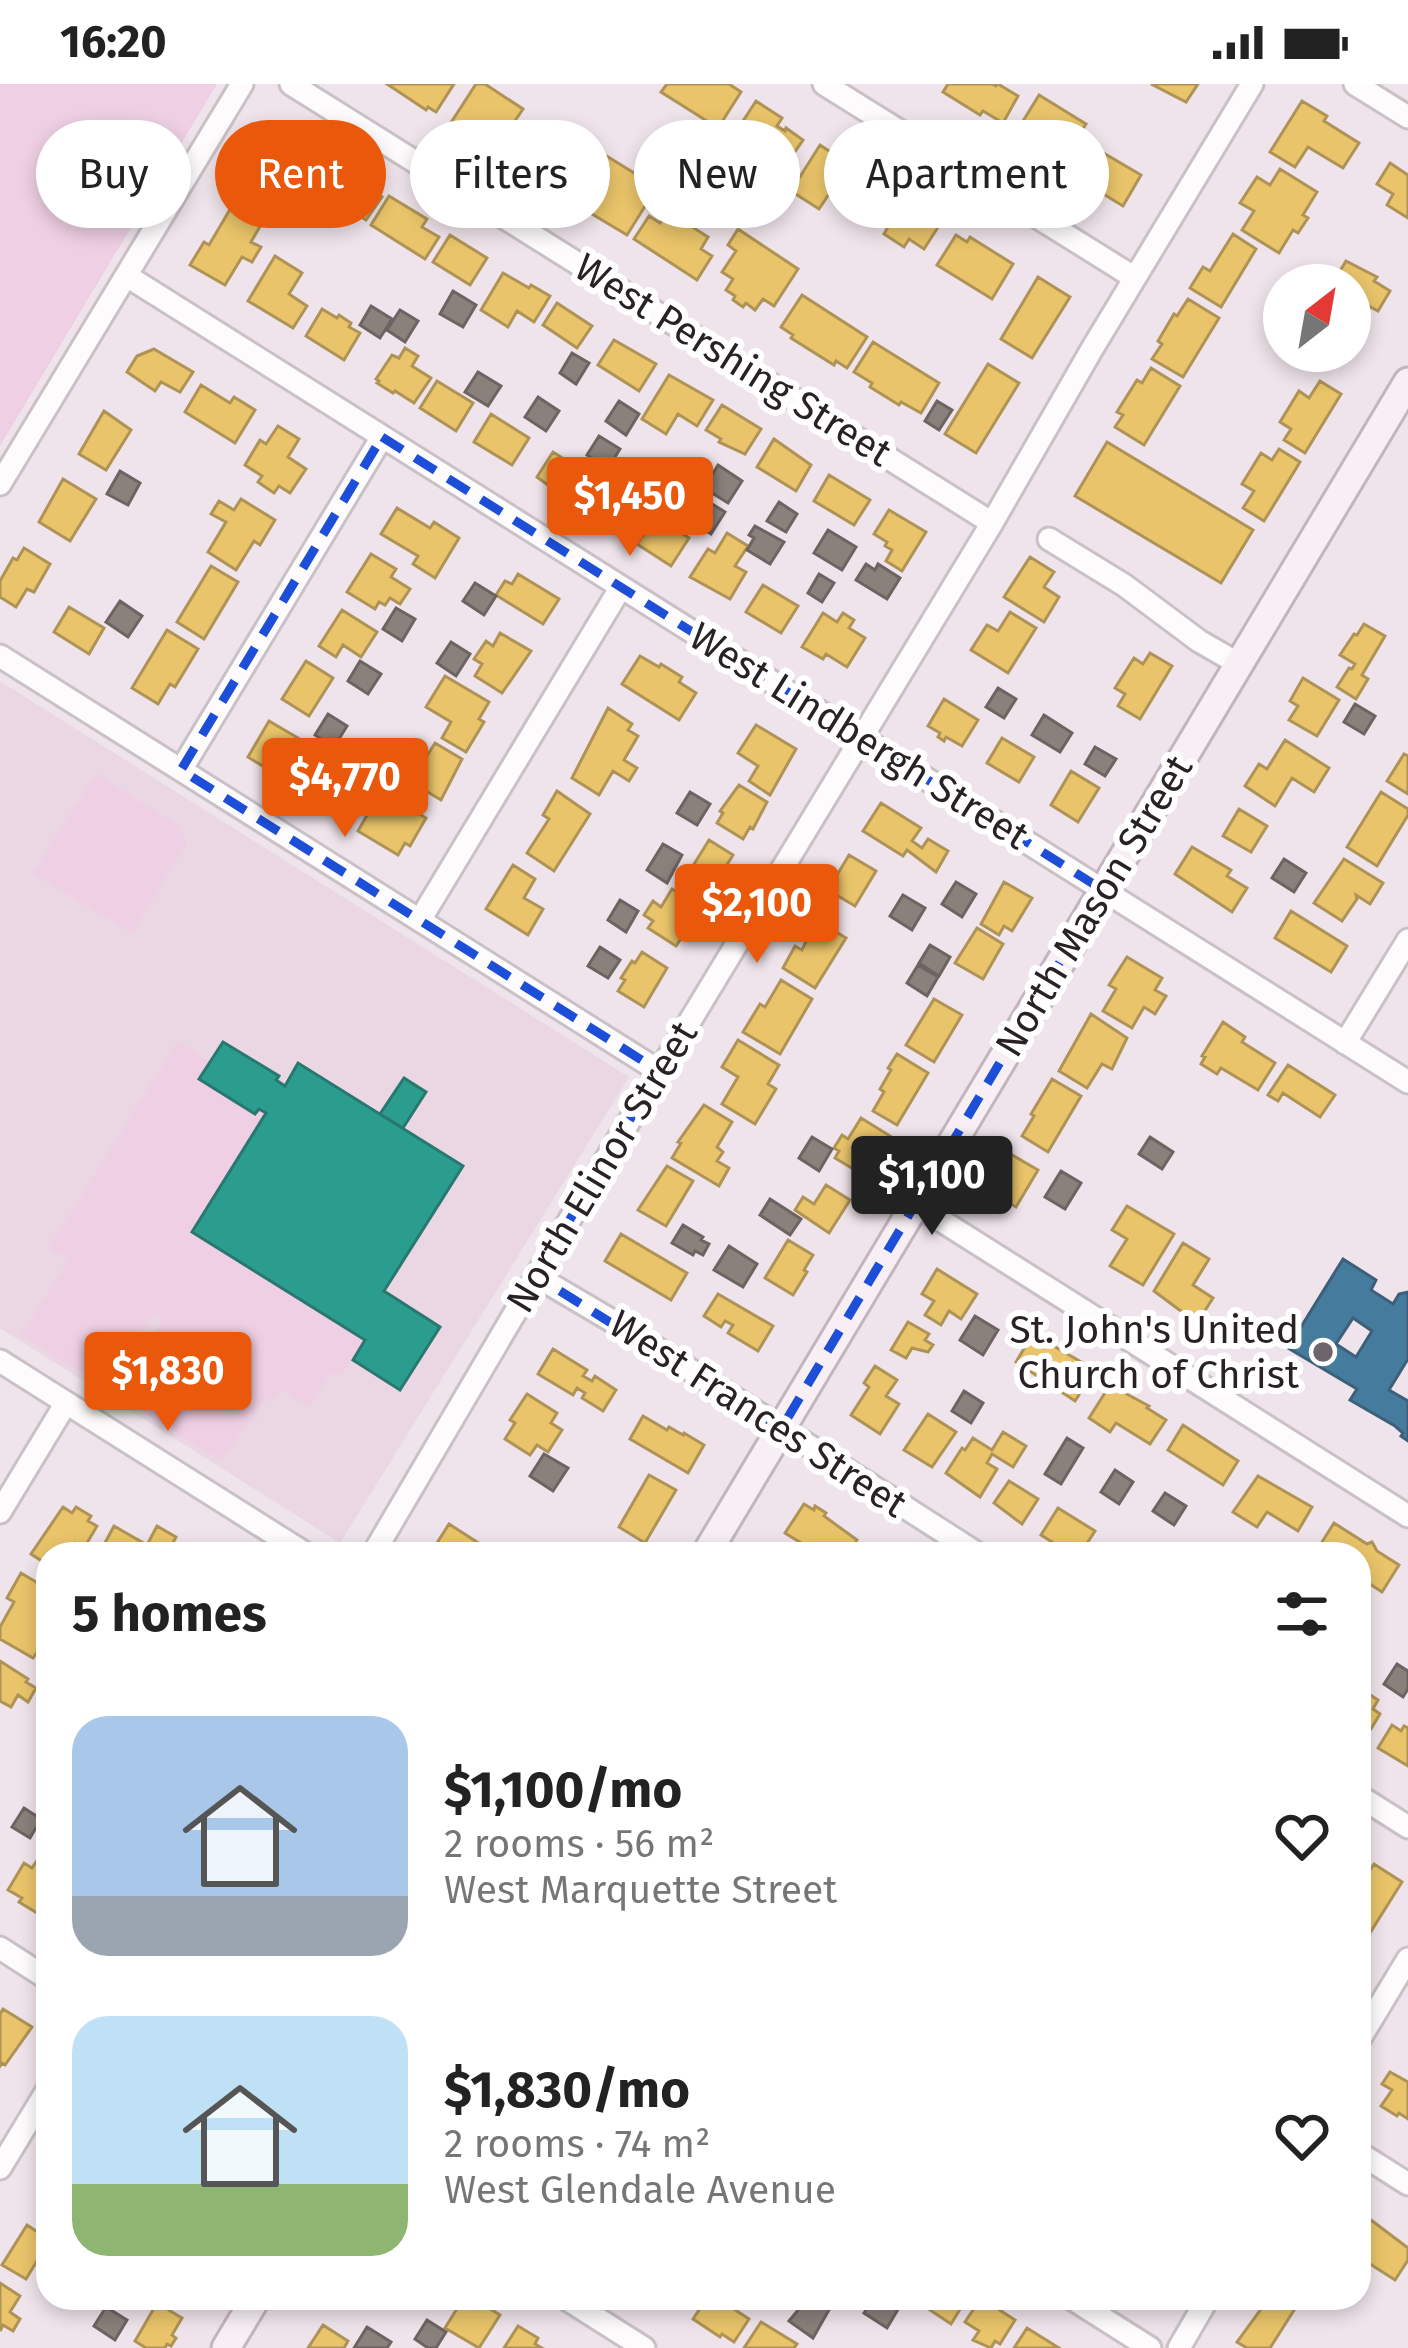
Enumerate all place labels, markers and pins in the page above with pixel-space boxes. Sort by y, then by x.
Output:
pin: $1,450 [532,457,728,559]
pin: $4,770 [247,738,443,840]
pin: $2,100 [659,864,855,966]
pin: $1,100 [834,1136,1030,1238]
place label: St. John's United Church of Christ [1009,1307,1300,1398]
pin: $1,830 [70,1332,266,1434]
marker: St. John's United Church of Christ [1310,1339,1336,1365]

